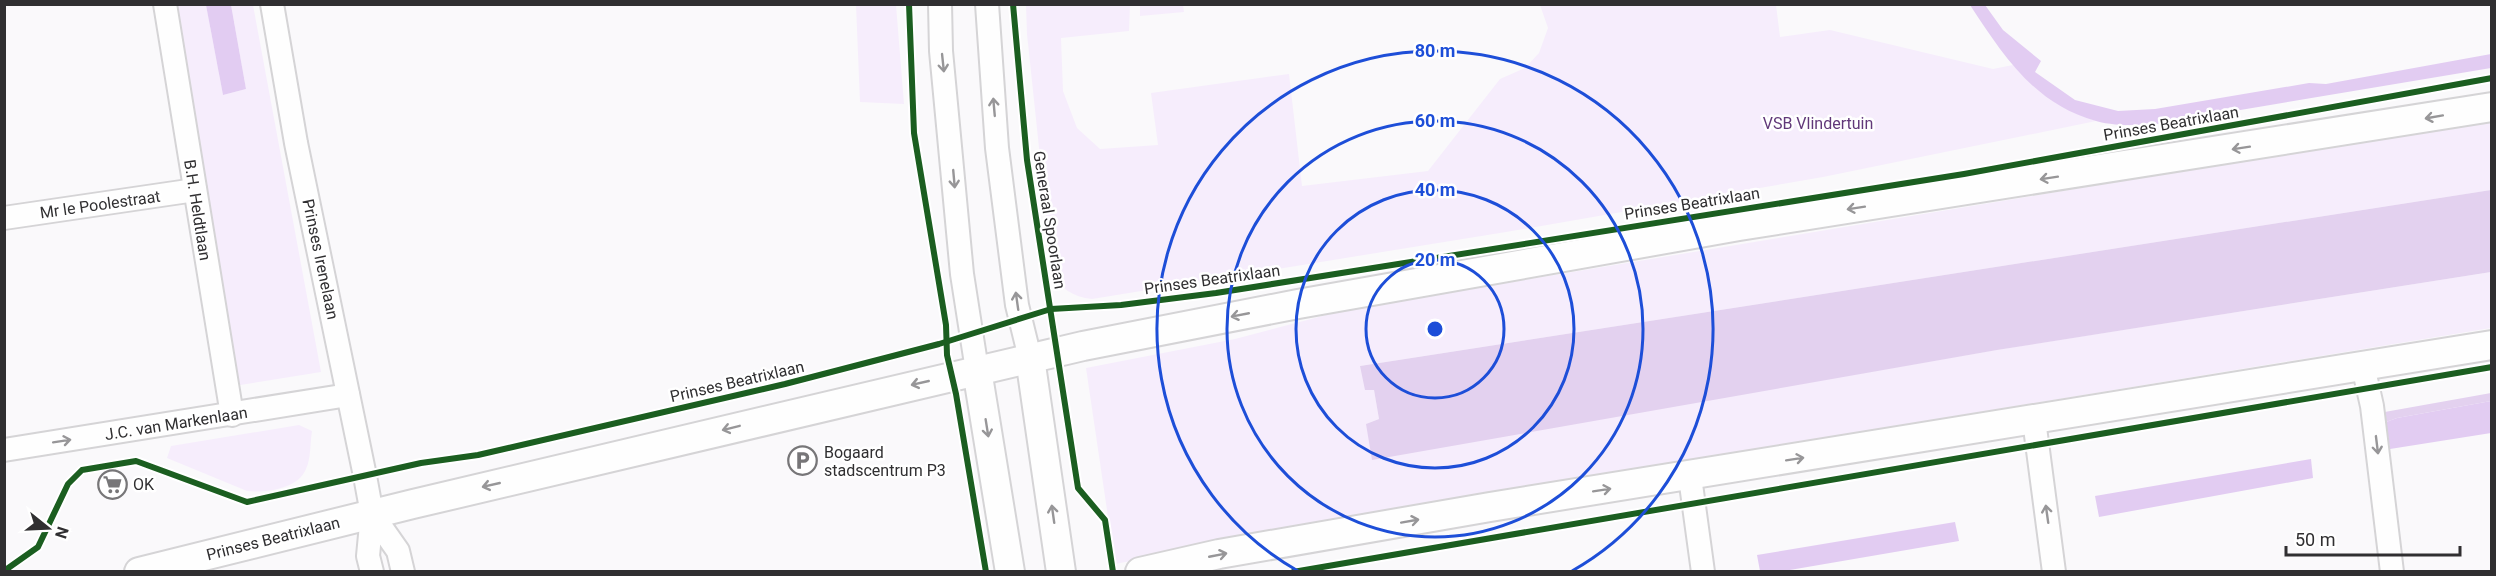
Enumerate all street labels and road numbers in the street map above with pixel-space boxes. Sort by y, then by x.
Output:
street label: Prinses Beatrixlaan [2102,102,2240,145]
street label: Generaal Spoorlaan [1029,150,1070,290]
street label: B.H. Heldtlaan [180,158,215,262]
street label: Prinses Beatrixlaan [1623,183,1761,224]
street label: Mr le Poolestraat [39,187,162,222]
street label: Prinses Irenelaan [298,197,343,321]
street label: Prinses Beatrixlaan [1143,261,1281,298]
street label: Prinses Beatrixlaan [668,357,806,406]
street label: J.C. van Markenlaan [103,403,249,444]
street label: Prinses Beatrixlaan [204,513,342,564]

